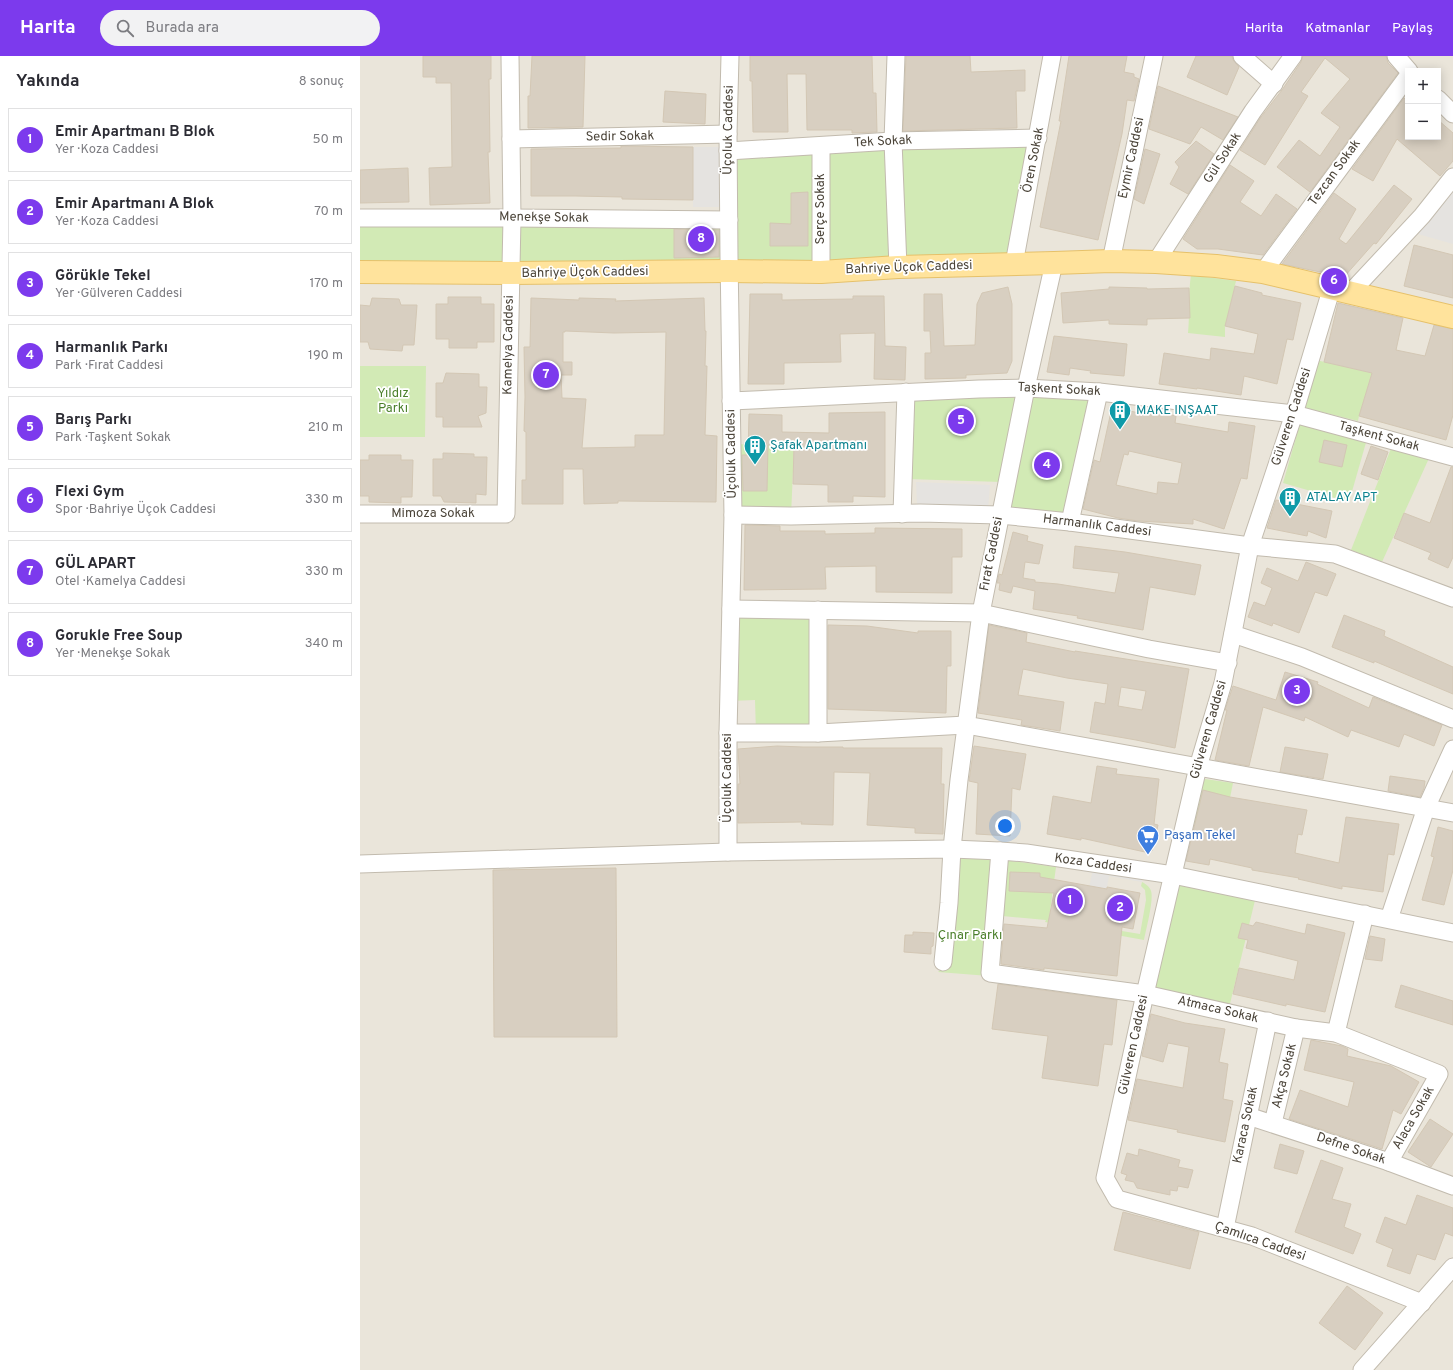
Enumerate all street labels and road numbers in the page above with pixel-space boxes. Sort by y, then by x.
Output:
street label: Üçoluk Caddesi [718,85,738,175]
street label: Eymir Caddesi [1116,116,1148,200]
street label: Ören Sokak [1018,125,1048,194]
street label: Sedir Sokak [586,128,655,146]
street label: Gül Sokak [1201,129,1246,187]
street label: Tek Sokak [853,132,913,152]
street label: Tezcan Sokak [1305,136,1365,209]
street label: Serçe Sokak [813,173,829,245]
street label: Menekşe Sokak [499,209,589,227]
street label: Bahriye Üçok Caddesi [845,256,973,278]
street label: Bahriye Üçok Caddesi [521,262,649,282]
street label: Kamelya Caddesi [500,295,518,395]
street label: Gülveren Caddesi [1269,366,1315,468]
street label: Taşkent Sokak [1017,380,1101,400]
street label: Üçoluk Caddesi [721,409,741,499]
street label: Taşkent Sokak [1337,418,1422,456]
street label: Mimoza Sokak [391,506,475,522]
street label: Harmanlık Caddesi [1042,511,1152,541]
street label: Fırat Caddesi [977,515,1007,593]
street label: Gülveren Caddesi [1187,679,1231,781]
street label: Üçoluk Caddesi [718,733,736,823]
street label: Koza Caddesi [1053,851,1133,877]
street label: Gülveren Caddesi [1116,993,1152,1097]
street label: Atmaca Sokak [1176,993,1260,1027]
street label: Akça Sokak [1269,1042,1301,1110]
street label: Alaca Sokak [1389,1083,1439,1153]
street label: Karaca Sokak [1230,1085,1262,1165]
street label: Defne Sokak [1314,1130,1388,1168]
street label: Çamlıca Caddesi [1212,1219,1308,1265]

